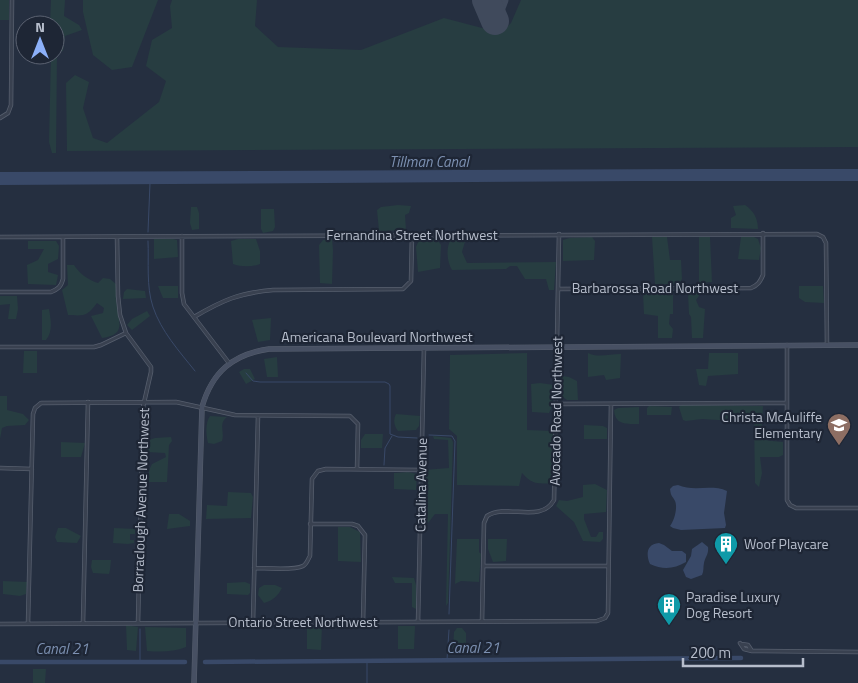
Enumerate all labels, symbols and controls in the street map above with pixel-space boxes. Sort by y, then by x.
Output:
north arrow [15,15,65,65]
text: N [35,16,45,37]
water label: Tillman Canal [389,150,471,173]
street label: Fernandina Street Northwest [326,224,498,245]
street label: Barbarossa Road Northwest [572,277,738,298]
street label: Americana Boulevard Northwest [281,326,473,347]
street label: Avocado Road Northwest [544,336,567,486]
place label: Christa McAuliffe Elementary [721,406,822,443]
street label: Borraclough Avenue Northwest [127,407,154,593]
school or university icon: Christa McAuliffe Elementary [826,412,852,446]
street label: Catalina Avenue [409,438,432,532]
building icon: Woof Playcare [713,531,739,565]
place label: Woof Playcare [744,533,829,554]
place label: Paradise Luxury Dog Resort [686,586,780,623]
building icon: Paradise Luxury Dog Resort [656,592,682,626]
street label: Ontario Street Northwest [228,611,378,632]
water label: Canal 21 [446,636,500,659]
scale bar [683,636,803,668]
water label: Canal 21 [35,637,89,660]
text: 200 m [690,641,731,664]

